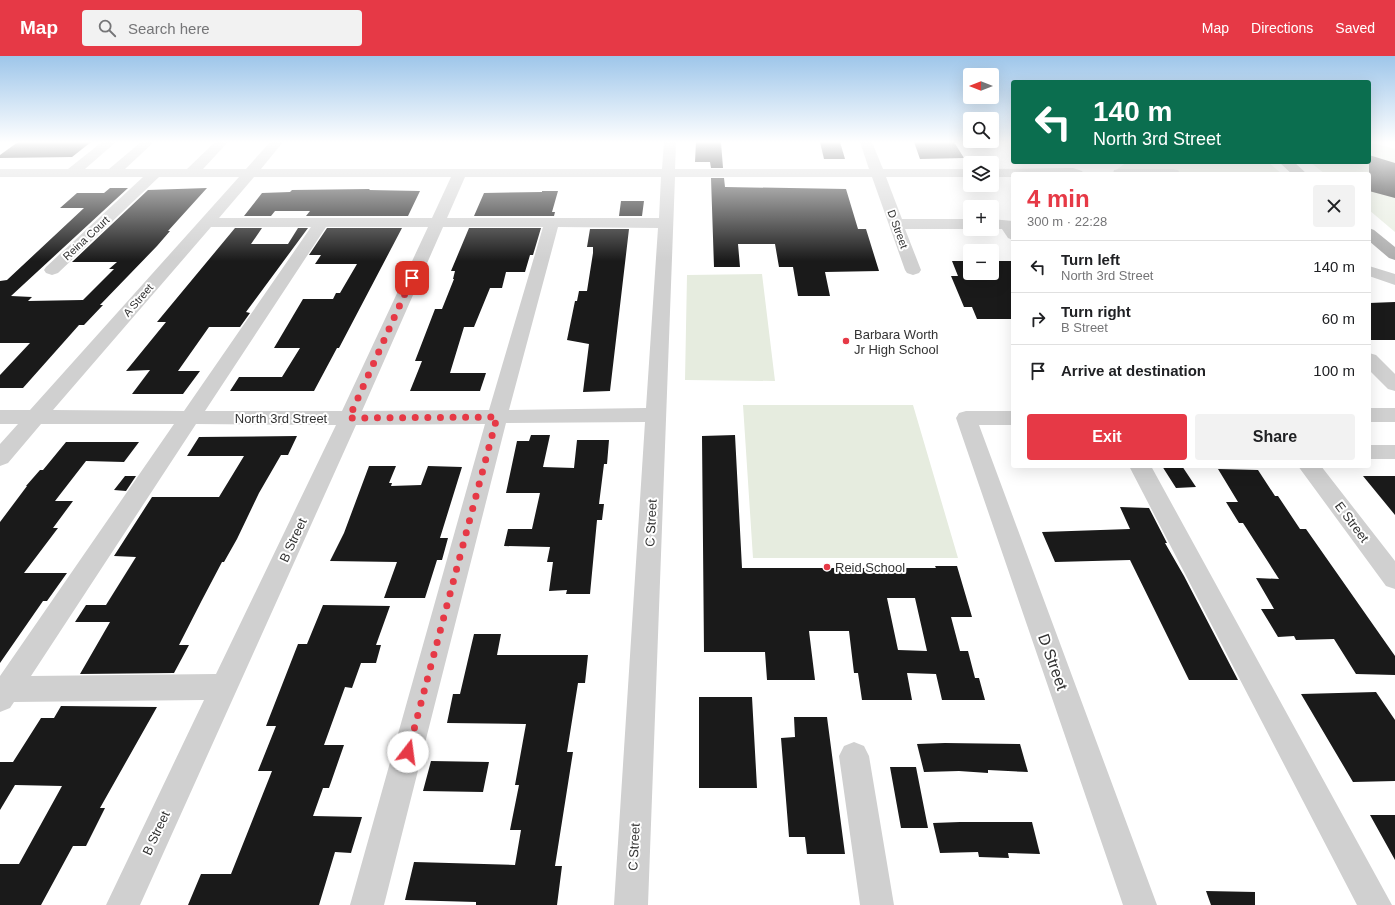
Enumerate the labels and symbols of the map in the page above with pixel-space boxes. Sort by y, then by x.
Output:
north arrow [963,68,999,104]
street label: D Street [885,208,911,250]
street label: Reina Court [60,214,112,262]
pin [395,261,429,295]
street label: A Street [121,281,155,319]
place label: Barbara Worth Jr High School [854,327,939,357]
marker: Barbara Worth Jr High School [841,336,851,346]
street label: North 3rd Street [235,411,328,426]
street label: C Street [642,498,660,547]
street label: E Street [1332,499,1372,546]
street label: B Street [276,515,310,564]
place label: Reid School [835,560,905,575]
marker: Reid School [822,562,832,572]
street label: D Street [1035,632,1071,693]
position arrow [387,731,429,773]
street label: B Street [139,808,173,857]
street label: C Street [625,822,643,871]

